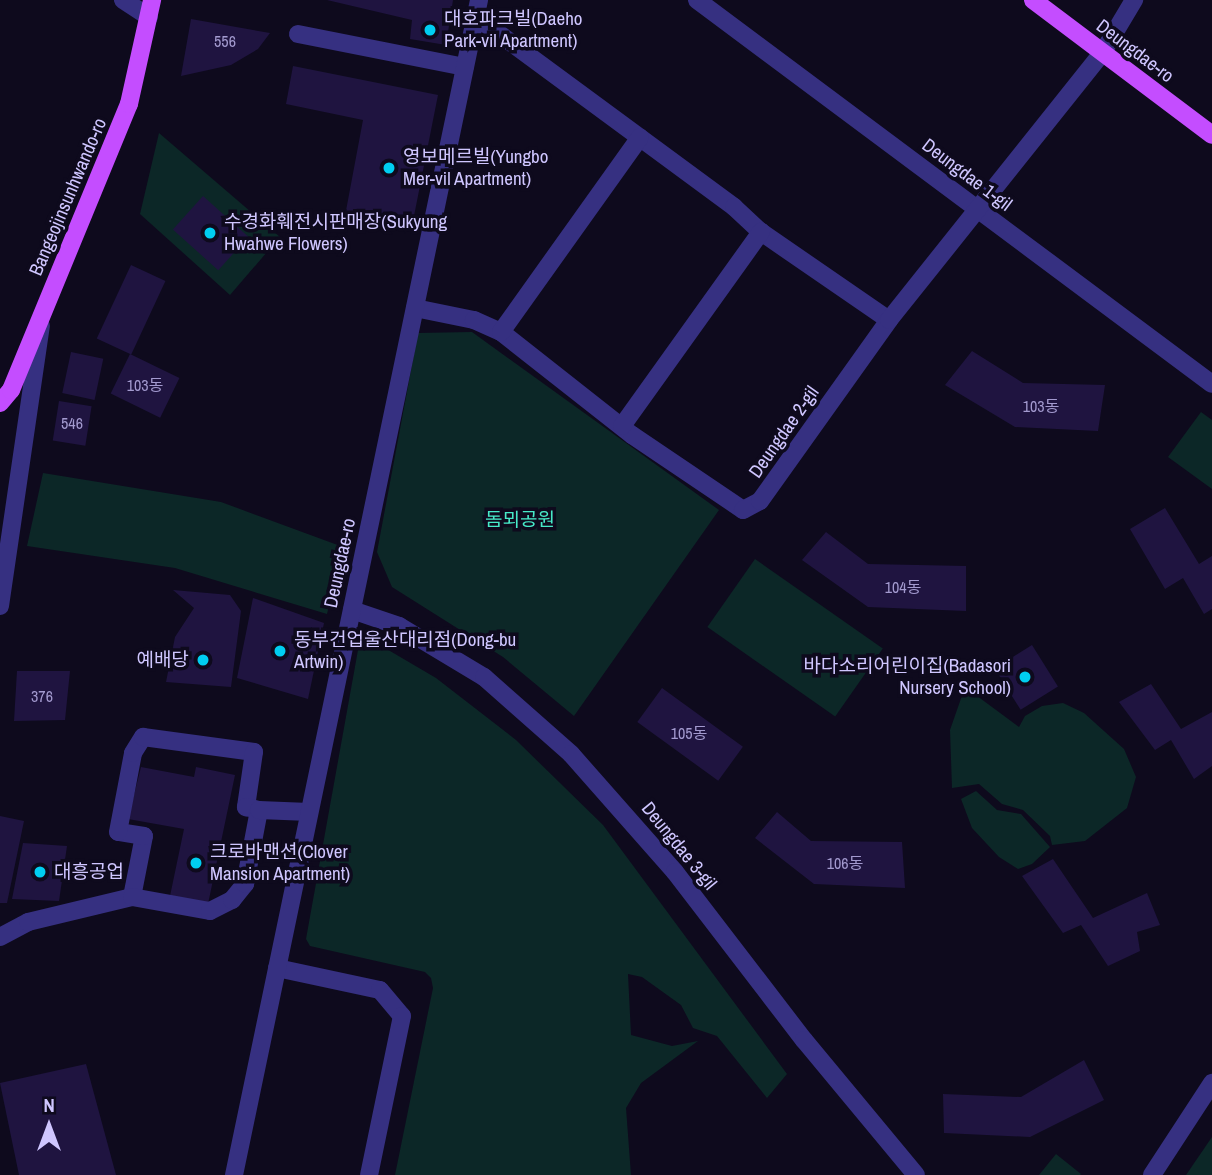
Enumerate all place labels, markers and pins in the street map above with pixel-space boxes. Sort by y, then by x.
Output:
place label: 대호파크빌(Daeho Park-vil Apartment) [444,8,582,52]
marker: 대호파크빌(Daeho Park-vil Apartment) [422,22,438,38]
place label: 영보메르빌(Yungbo Mer-vil Apartment) [403,146,548,190]
marker: 영보메르빌(Yungbo Mer-vil Apartment) [381,160,397,176]
place label: 수경화훼전시판매장(Sukyung Hwahwe Flowers) [224,211,447,255]
marker: 수경화훼전시판매장(Sukyung Hwahwe Flowers) [202,225,218,241]
place label: 동부건업울산대리점(Dong-bu Artwin) [294,629,516,673]
marker: 동부건업울산대리점(Dong-bu Artwin) [272,643,288,659]
place label: 예배당 [137,649,189,671]
marker: 예배당 [195,652,211,668]
place label: 바다소리어린이집(Badasori Nursery School) [804,655,1011,699]
marker: 바다소리어린이집(Badasori Nursery School) [1017,669,1033,685]
place label: 크로바맨션(Clover Mansion Apartment) [210,841,351,885]
marker: 크로바맨션(Clover Mansion Apartment) [188,855,204,871]
place label: 대흥공업 [54,861,124,883]
marker: 대흥공업 [32,864,48,880]

